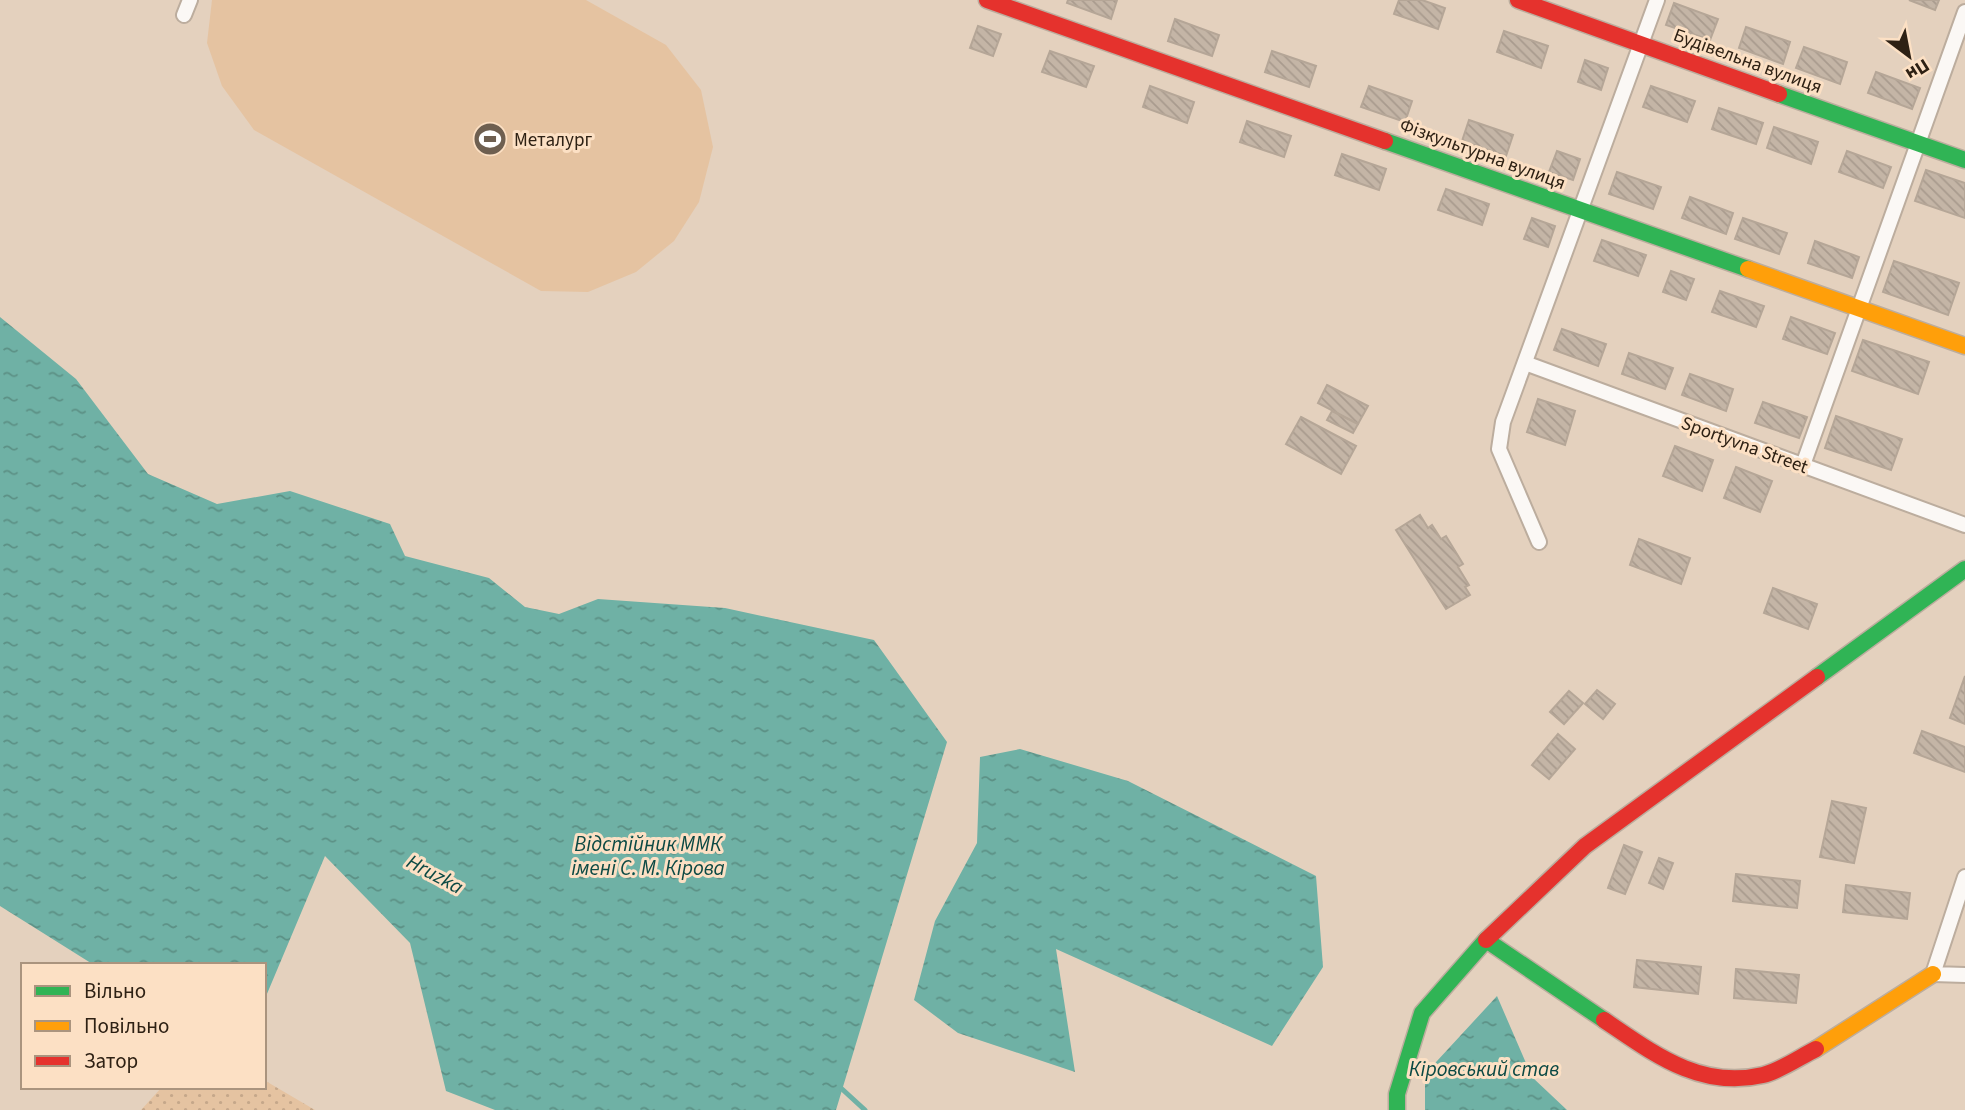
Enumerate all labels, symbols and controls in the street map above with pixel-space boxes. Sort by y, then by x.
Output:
north arrow [1874,21,1944,91]
street label: Будівельна вулиця [1669,22,1826,101]
text: Пн [1900,51,1934,87]
street label: Фiзкультурна вулиця [1396,112,1569,197]
sports icon: Металург [471,120,509,158]
place label: Металург [514,127,592,154]
street label: Sportyvna Street [1677,410,1812,481]
water label: Відстійник ММК імені С. М. Кірова [571,829,725,883]
water label: Hruzka [401,846,469,902]
legend [21,963,266,1089]
text: Вільно [84,976,146,1006]
text: Повільно [84,1011,169,1041]
text: Затор [84,1046,138,1076]
water label: Кіровський став [1409,1054,1559,1084]

